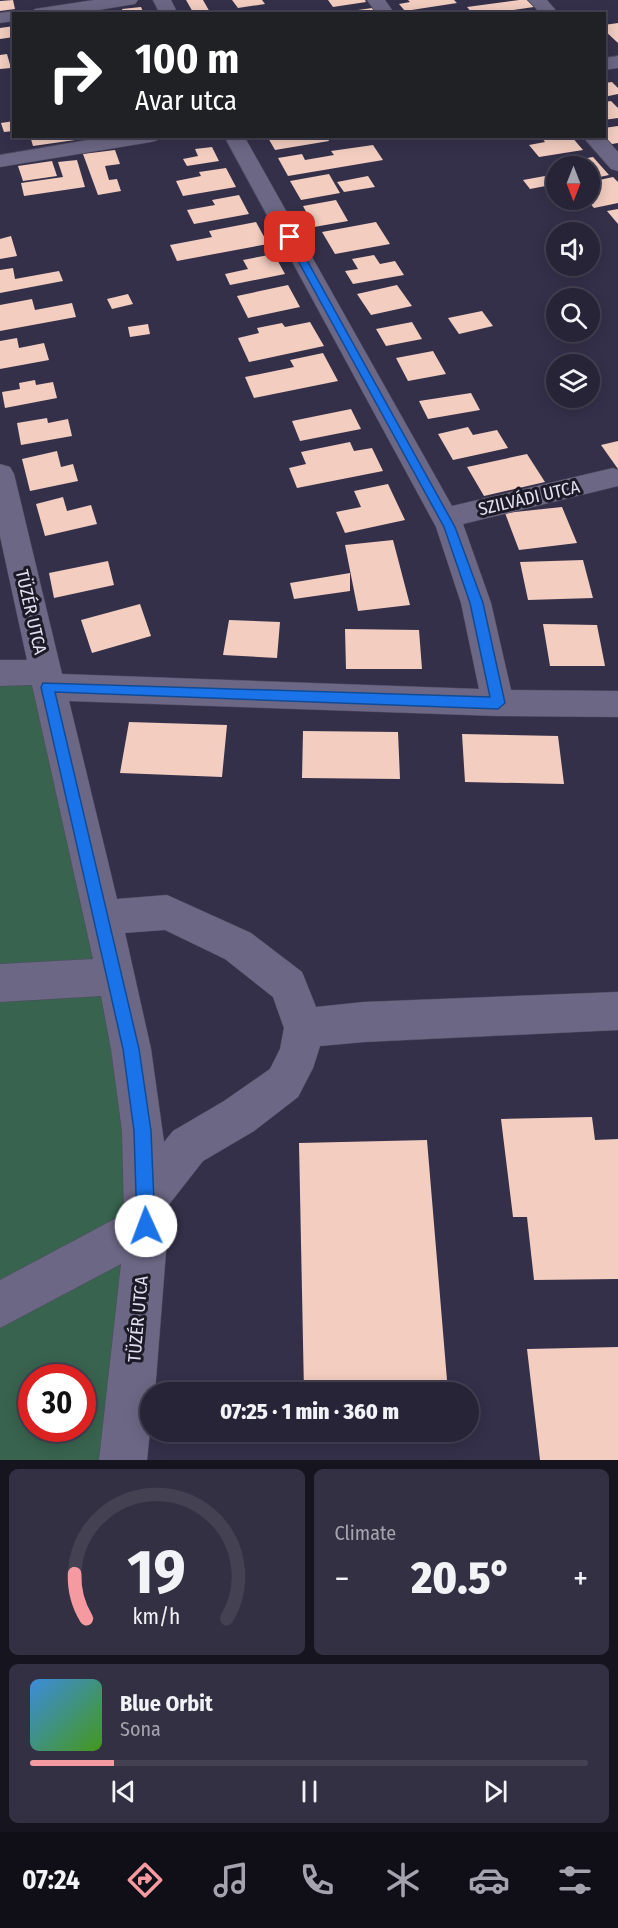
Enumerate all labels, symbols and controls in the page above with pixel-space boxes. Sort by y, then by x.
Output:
text: 100 m [135,34,239,84]
icon: right [36,36,114,114]
text: Avar utca [135,85,237,117]
north arrow [546,156,600,210]
map controls [546,156,600,408]
pin [264,211,315,262]
icon: arrive [273,220,306,253]
button: sound [546,222,600,276]
button: search [546,288,600,342]
button: layers [546,354,600,408]
street label: SZILVÁDI UTCA [476,475,582,520]
street label: TÜZÉR UTCA [11,567,53,657]
position arrow [114,1194,178,1258]
street label: TÜZÉR UTCA [122,1274,153,1363]
speed limit sign: 30 [18,1364,96,1442]
text: 07:25 · 1 min · 360 m [220,1398,399,1425]
text: Climate [335,1521,396,1545]
text: 19 [127,1535,186,1610]
text: 20.5° [411,1551,511,1605]
text: − [335,1559,349,1599]
text: + [573,1559,588,1599]
text: km/h [133,1604,181,1630]
text: Blue Orbit [120,1690,213,1717]
text: Sona [120,1717,161,1741]
icon: previous [107,1775,140,1808]
icon: pause [293,1775,326,1808]
icon: next [479,1775,512,1808]
icon: directions [124,1859,166,1901]
icon: music [210,1859,252,1901]
icon: phone [296,1859,338,1901]
icon: climate [382,1859,424,1901]
icon: car [468,1859,510,1901]
icon: filters [554,1859,596,1901]
text: 07:24 [22,1864,80,1896]

